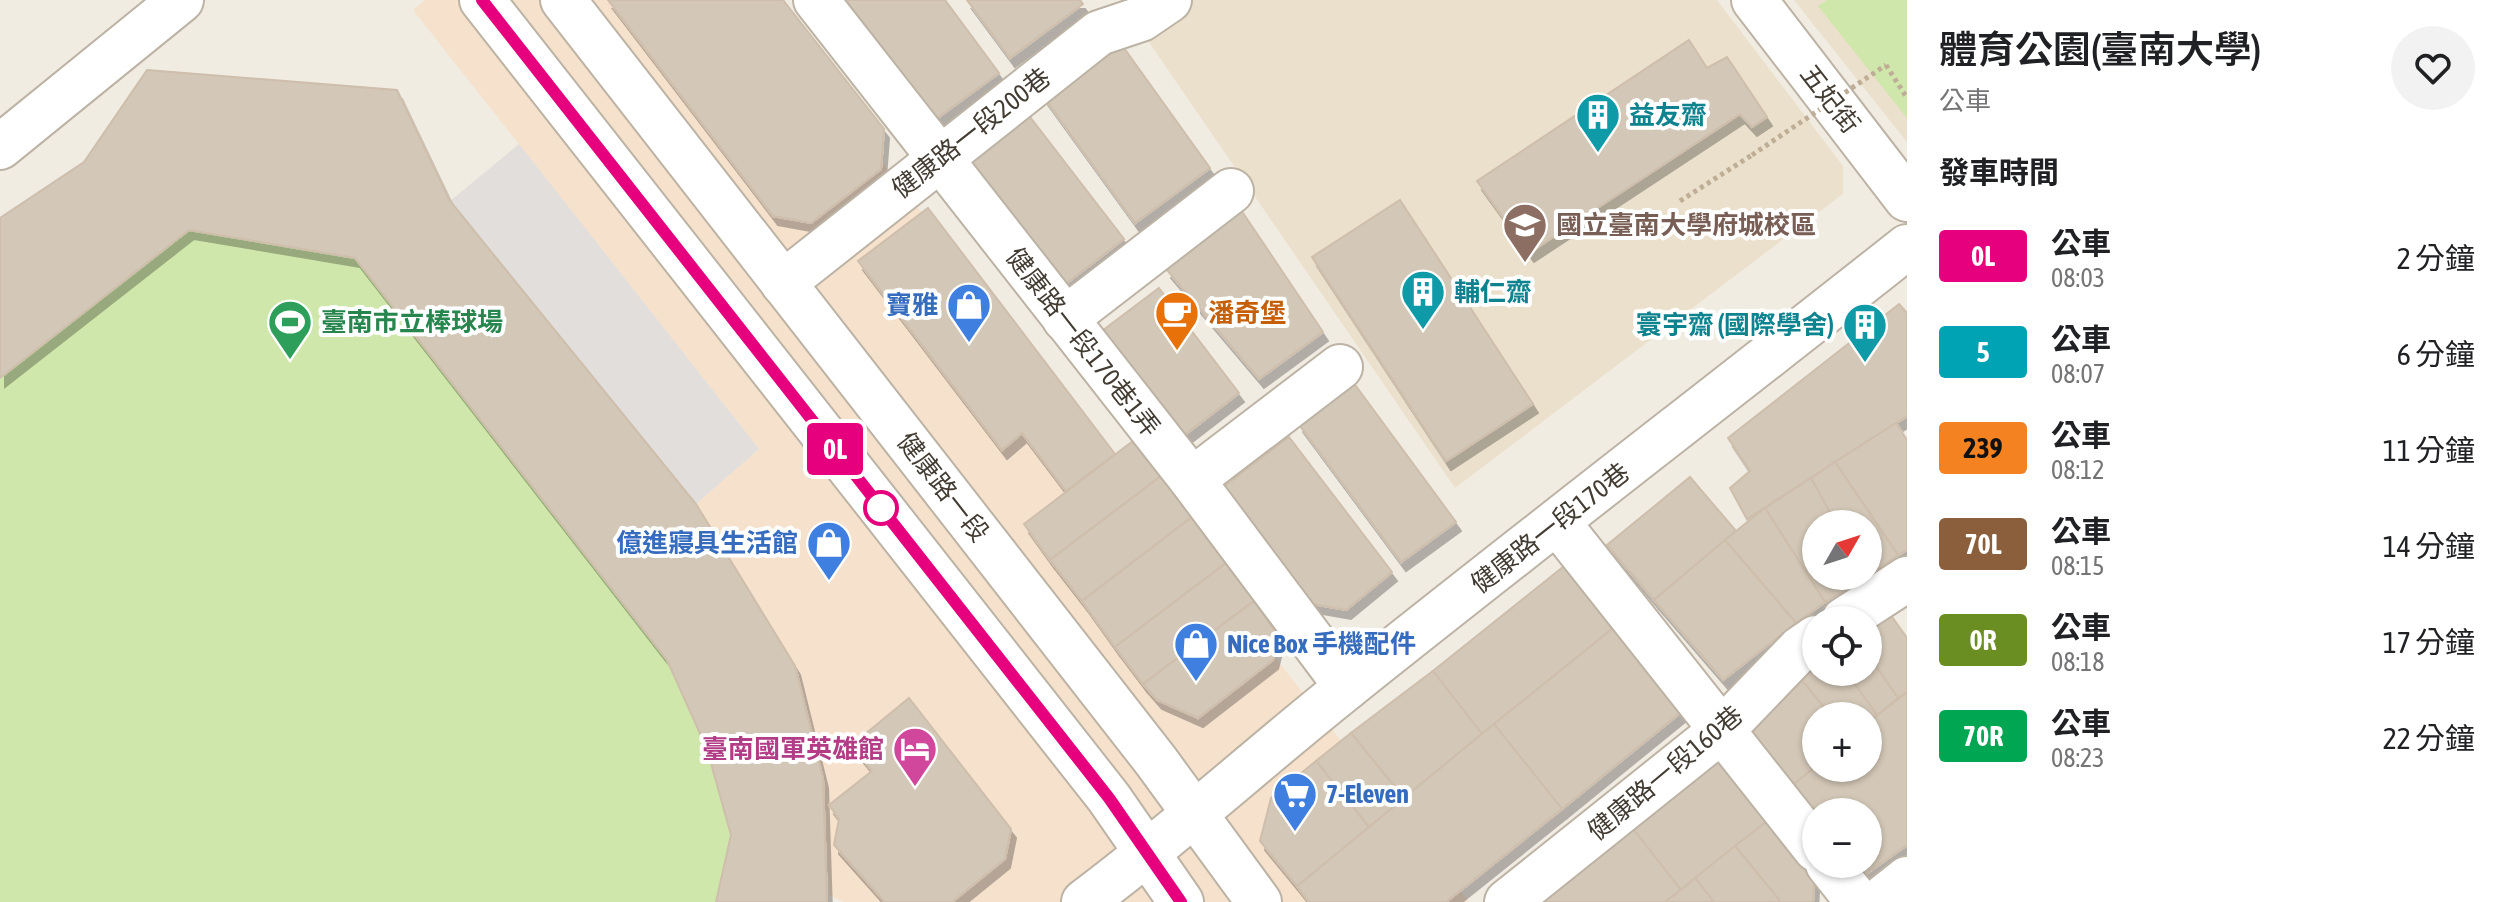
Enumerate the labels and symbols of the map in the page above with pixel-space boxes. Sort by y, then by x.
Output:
street label: 五妃街 [1794,59,1866,139]
street label: 健康路一段200巷 [886,62,1056,204]
building icon: 益友齋 [1574,91,1622,154]
place label: 益友齋 [1629,100,1707,130]
school or university icon: 國立臺南大學府城校區 [1501,201,1549,264]
place label: 國立臺南大學府城校區 [1556,210,1816,240]
street label: 健康路一段170巷1弄 [1000,242,1166,442]
building icon: 輔仁齋 [1399,268,1447,331]
place label: 輔仁齋 [1454,277,1532,307]
shop icon: 寶雅 [945,281,993,344]
cafe icon: 潘奇堡 [1153,289,1201,352]
place label: 寶雅 [886,290,938,320]
sports icon: 臺南市立棒球場 [266,298,314,361]
place label: 潘奇堡 [1208,298,1286,328]
building icon: 寰宇齋 (國際學舍) [1841,301,1889,364]
place label: 臺南市立棒球場 [321,307,503,337]
place label: 寰宇齋 (國際學舍) [1636,310,1834,340]
line badge: 0L [799,423,871,475]
street label: 健康路一段 [891,427,995,547]
street label: 健康路一段170巷 [1465,457,1635,599]
unlabelled marker [864,491,898,525]
north arrow [1802,510,1882,590]
shop icon: 億進寢具生活館 [805,519,853,582]
place label: 億進寢具生活館 [616,528,798,558]
shop icon: Nice Box 手機配件 [1172,620,1220,683]
place label: Nice Box 手機配件 [1227,629,1416,659]
street label: 健康路一段160巷 [1582,700,1748,846]
hotel icon: 臺南國軍英雄館 [891,725,939,788]
place label: 臺南國軍英雄館 [702,734,884,764]
supermarket icon: 7-Eleven [1271,770,1319,833]
place label: 7-Eleven [1326,779,1409,809]

